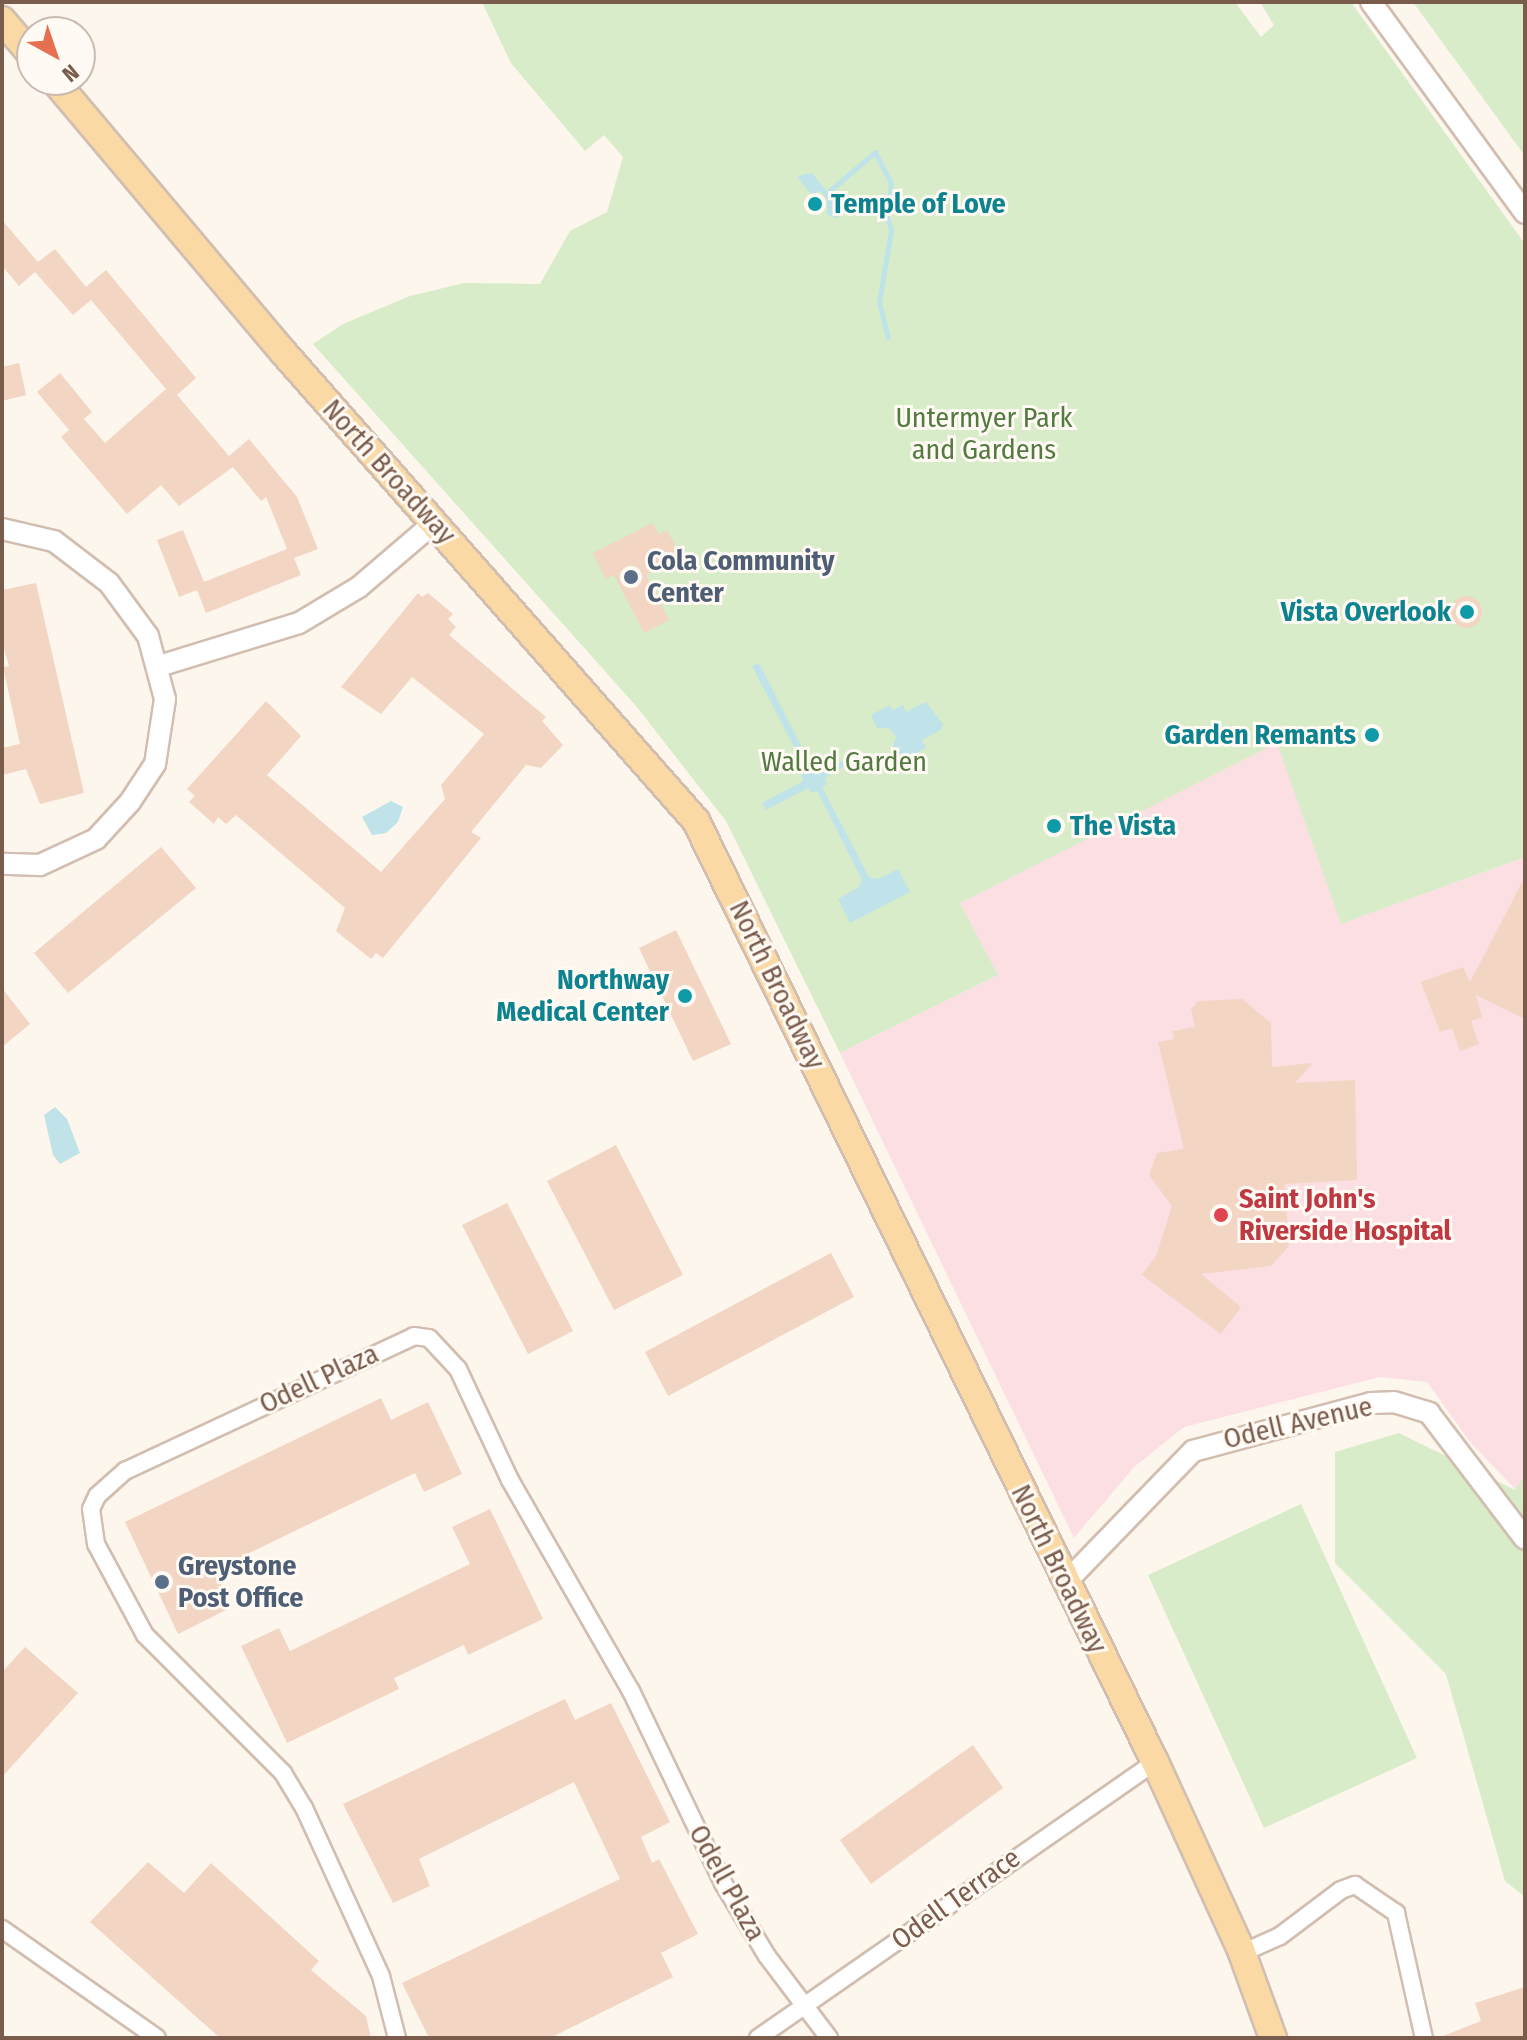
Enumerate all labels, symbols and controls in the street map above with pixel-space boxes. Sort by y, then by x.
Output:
north arrow [16,16,96,96]
text: N [57,59,84,88]
place label: Temple of Love [831,187,1006,221]
marker: Temple of Love [806,195,824,213]
street label: North Broadway [315,393,463,551]
park label: Untermyer Park and Gardens [895,401,1073,467]
place label: Cola Community Center [647,544,835,610]
marker: Cola Community Center [622,568,640,586]
place label: Vista Overlook [1281,595,1451,629]
marker: Vista Overlook [1458,603,1476,621]
place label: Garden Remants [1165,718,1356,752]
marker: Garden Remants [1363,726,1381,744]
park label: Walled Garden [761,745,927,779]
place label: The Vista [1070,809,1176,843]
marker: The Vista [1045,817,1063,835]
street label: North Broadway [722,895,832,1075]
place label: Northway Medical Center [496,963,669,1029]
marker: Northway Medical Center [676,987,694,1005]
place label: Saint John's Riverside Hospital [1239,1182,1451,1248]
marker: Saint John's Riverside Hospital [1210,1204,1232,1226]
street label: Odell Plaza [254,1337,384,1421]
street label: Odell Avenue [1220,1390,1376,1456]
street label: North Broadway [1004,1479,1114,1659]
place label: Greystone Post Office [178,1549,303,1615]
marker: Greystone Post Office [153,1573,171,1591]
street label: Odell Plaza [681,1819,773,1947]
street label: Odell Terrace [885,1841,1027,1957]

